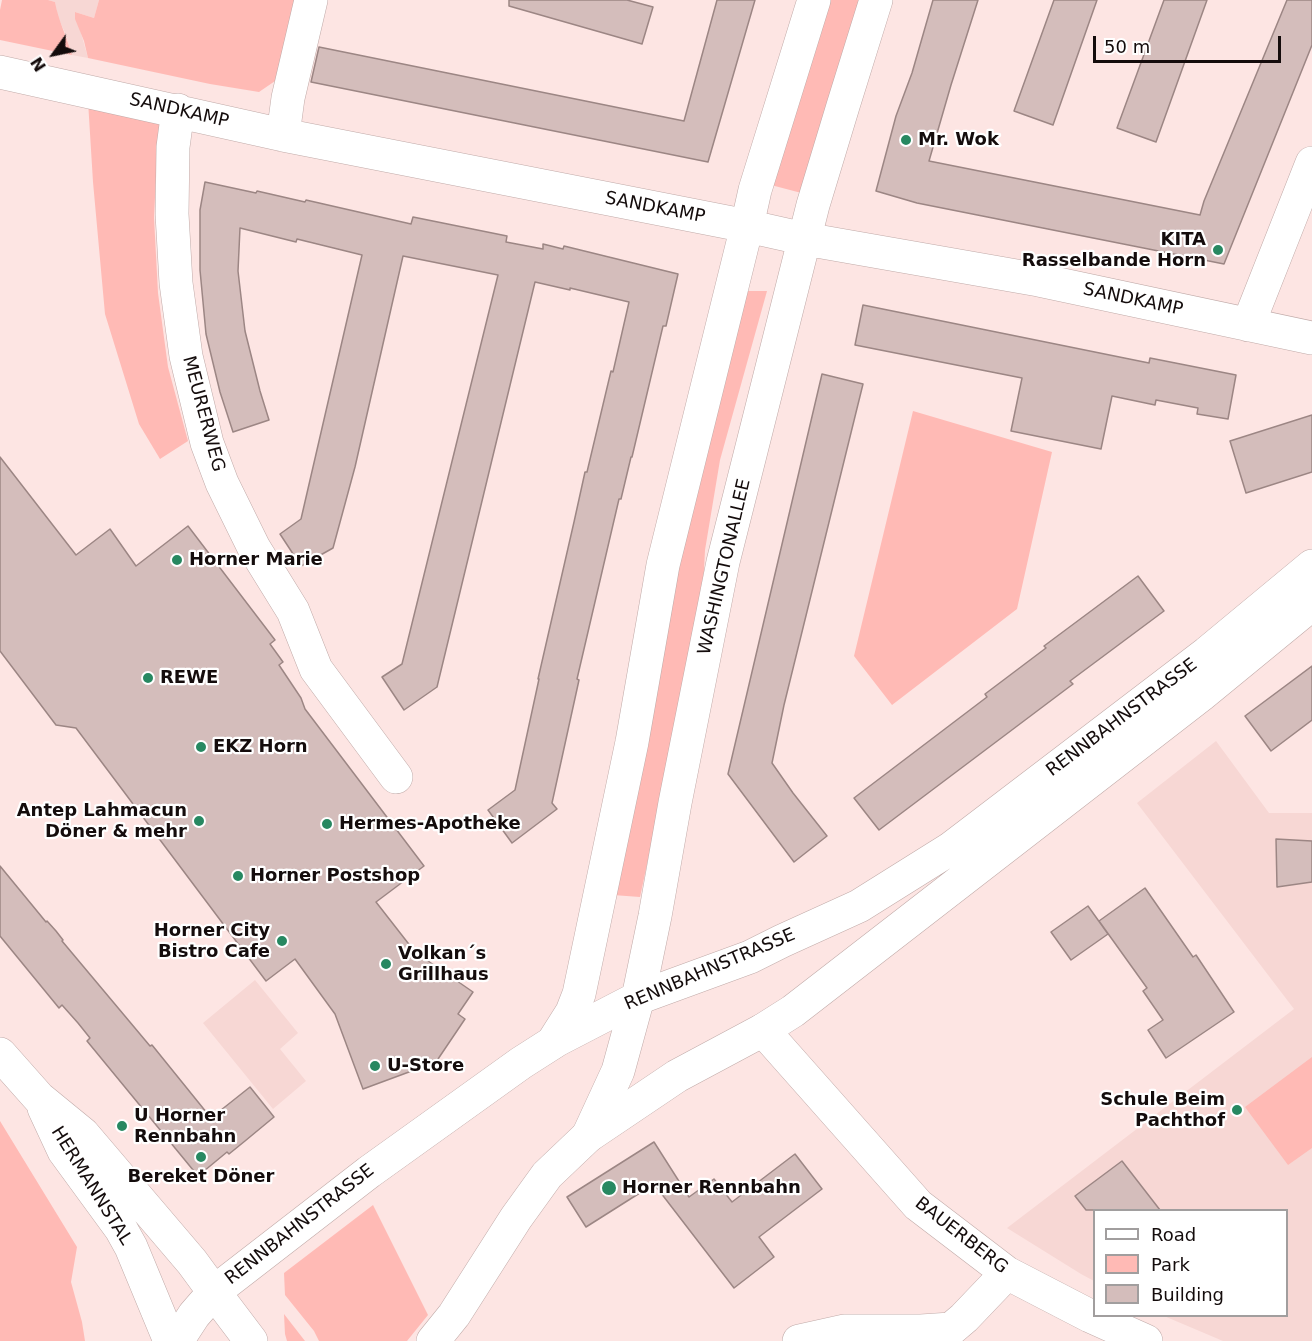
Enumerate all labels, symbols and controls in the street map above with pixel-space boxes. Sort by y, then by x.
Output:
north arrow [24,24,84,84]
scale bar [1096,24,1284,62]
text: 50 m [1104,36,1150,57]
text: N [27,53,50,75]
street label: SANDKAMP [127,89,231,133]
place label: Mr. Wok [918,129,999,151]
marker: Mr. Wok [899,133,913,147]
street label: SANDKAMP [603,188,707,228]
place label: KITA Rasselbande Horn [1022,229,1206,272]
marker: KITA Rasselbande Horn [1211,243,1225,257]
street label: SANDKAMP [1081,279,1185,321]
street label: MEURERWEG [177,354,229,474]
street label: WASHINGTONALLEE [694,477,756,657]
place label: Horner Marie [189,549,323,571]
marker: Horner Marie [170,553,184,567]
street label: RENNBAHNSTRASSE [1042,654,1202,782]
place label: REWE [160,667,218,689]
marker: REWE [141,671,155,685]
place label: EKZ Horn [213,736,308,758]
marker: EKZ Horn [194,740,208,754]
place label: Antep Lahmacun Döner & mehr [17,800,187,842]
place label: Hermes-Apotheke [339,813,521,835]
marker: Antep Lahmacun Döner & mehr [192,814,206,828]
marker: Hermes-Apotheke [320,817,334,831]
place label: Horner Postshop [250,865,420,887]
marker: Horner Postshop [231,869,245,883]
place label: Horner City Bistro Cafe [154,920,270,962]
street label: RENNBAHNSTRASSE [621,924,799,1016]
marker: Horner City Bistro Cafe [275,934,289,948]
place label: Volkan´s Grillhaus [398,943,489,986]
marker: Volkan´s Grillhaus [379,957,393,971]
place label: U-Store [387,1055,464,1077]
marker: U-Store [368,1059,382,1073]
place label: Schule Beim Pachthof [1100,1089,1225,1132]
marker: Schule Beim Pachthof [1230,1103,1244,1117]
place label: U Horner Rennbahn [134,1105,236,1148]
marker: U Horner Rennbahn [115,1119,129,1133]
street label: HERMANNSTAL [46,1123,136,1249]
marker: Bereket Döner [194,1150,208,1164]
street label: RENNBAHNSTRASSE [221,1160,379,1290]
place label: Bereket Döner [128,1166,274,1188]
place label: Horner Rennbahn [622,1177,801,1199]
marker: Horner Rennbahn [600,1179,618,1197]
street label: BAUERBERG [910,1193,1012,1279]
legend [1093,1209,1288,1317]
text: Road [1151,1224,1196,1245]
text: Park [1151,1254,1190,1275]
text: Building [1151,1284,1224,1305]

